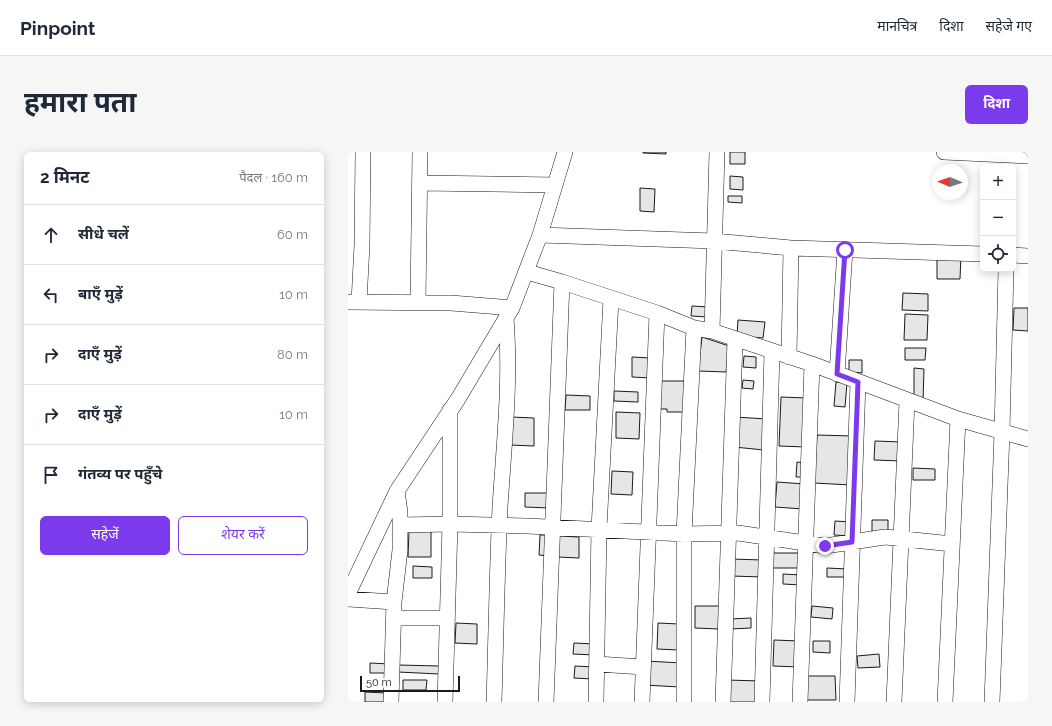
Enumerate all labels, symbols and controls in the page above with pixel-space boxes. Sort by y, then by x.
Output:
text: Pinpoint [20,17,95,39]
text: मानचित्र [877,18,917,34]
text: दिशा [939,18,964,34]
text: सहेजे गए [986,18,1032,34]
button: दिशा [965,85,1028,124]
text: हमारा पता [24,86,136,119]
north arrow [932,164,968,200]
map controls [980,164,1016,272]
button: + [980,164,1016,200]
text: 2 मिनट [40,167,89,187]
text: पैदल · 160 m [239,170,308,185]
button: − [980,200,1016,236]
icon: ahead [40,224,62,246]
text: सीधे चलें [78,225,129,243]
text: 60 m [277,227,308,242]
button: locate [980,236,1016,272]
route start [836,241,854,259]
icon: left [40,284,62,306]
text: बाएँ मुड़ें [78,285,123,303]
text: 10 m [279,287,308,302]
icon: right [40,344,62,366]
text: दाएँ मुड़ें [78,345,122,363]
text: 80 m [277,347,308,362]
icon: right [40,404,62,426]
text: दाएँ मुड़ें [78,405,122,423]
text: 10 m [279,407,308,422]
icon: arrive [40,464,62,486]
text: गंतव्य पर पहुँचे [78,465,162,483]
button: सहेजें [40,516,170,555]
button: शेयर करें [178,516,308,555]
route end [816,537,834,555]
scale bar [360,674,460,693]
text: 50 m [366,676,392,689]

